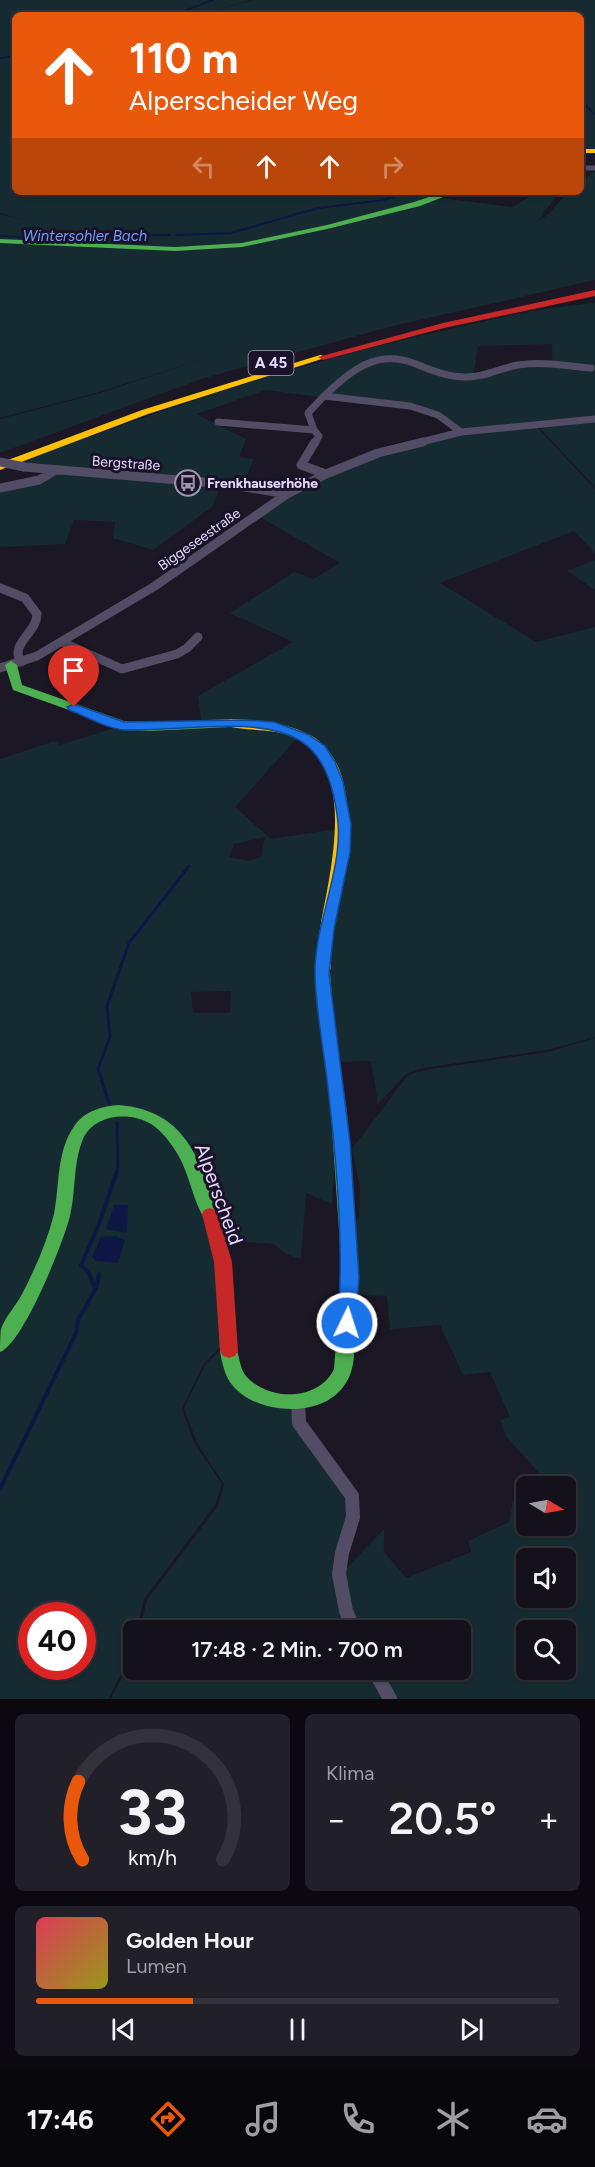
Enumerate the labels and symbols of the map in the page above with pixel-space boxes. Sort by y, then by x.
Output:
water label: Wintersohler Bach [23,227,147,245]
road number: A 45 [248,351,294,375]
street label: Bergstraße [91,453,161,474]
bus stop icon: Frenkhauserhöhe [173,468,203,498]
place label: Frenkhauserhöhe [207,475,318,492]
street label: Biggeseestraße [155,504,244,574]
pin [48,645,99,707]
street label: Alperscheid [190,1140,248,1248]
position arrow [315,1291,379,1355]
north arrow [516,1476,576,1536]
speed limit sign: 40 [18,1602,96,1680]

